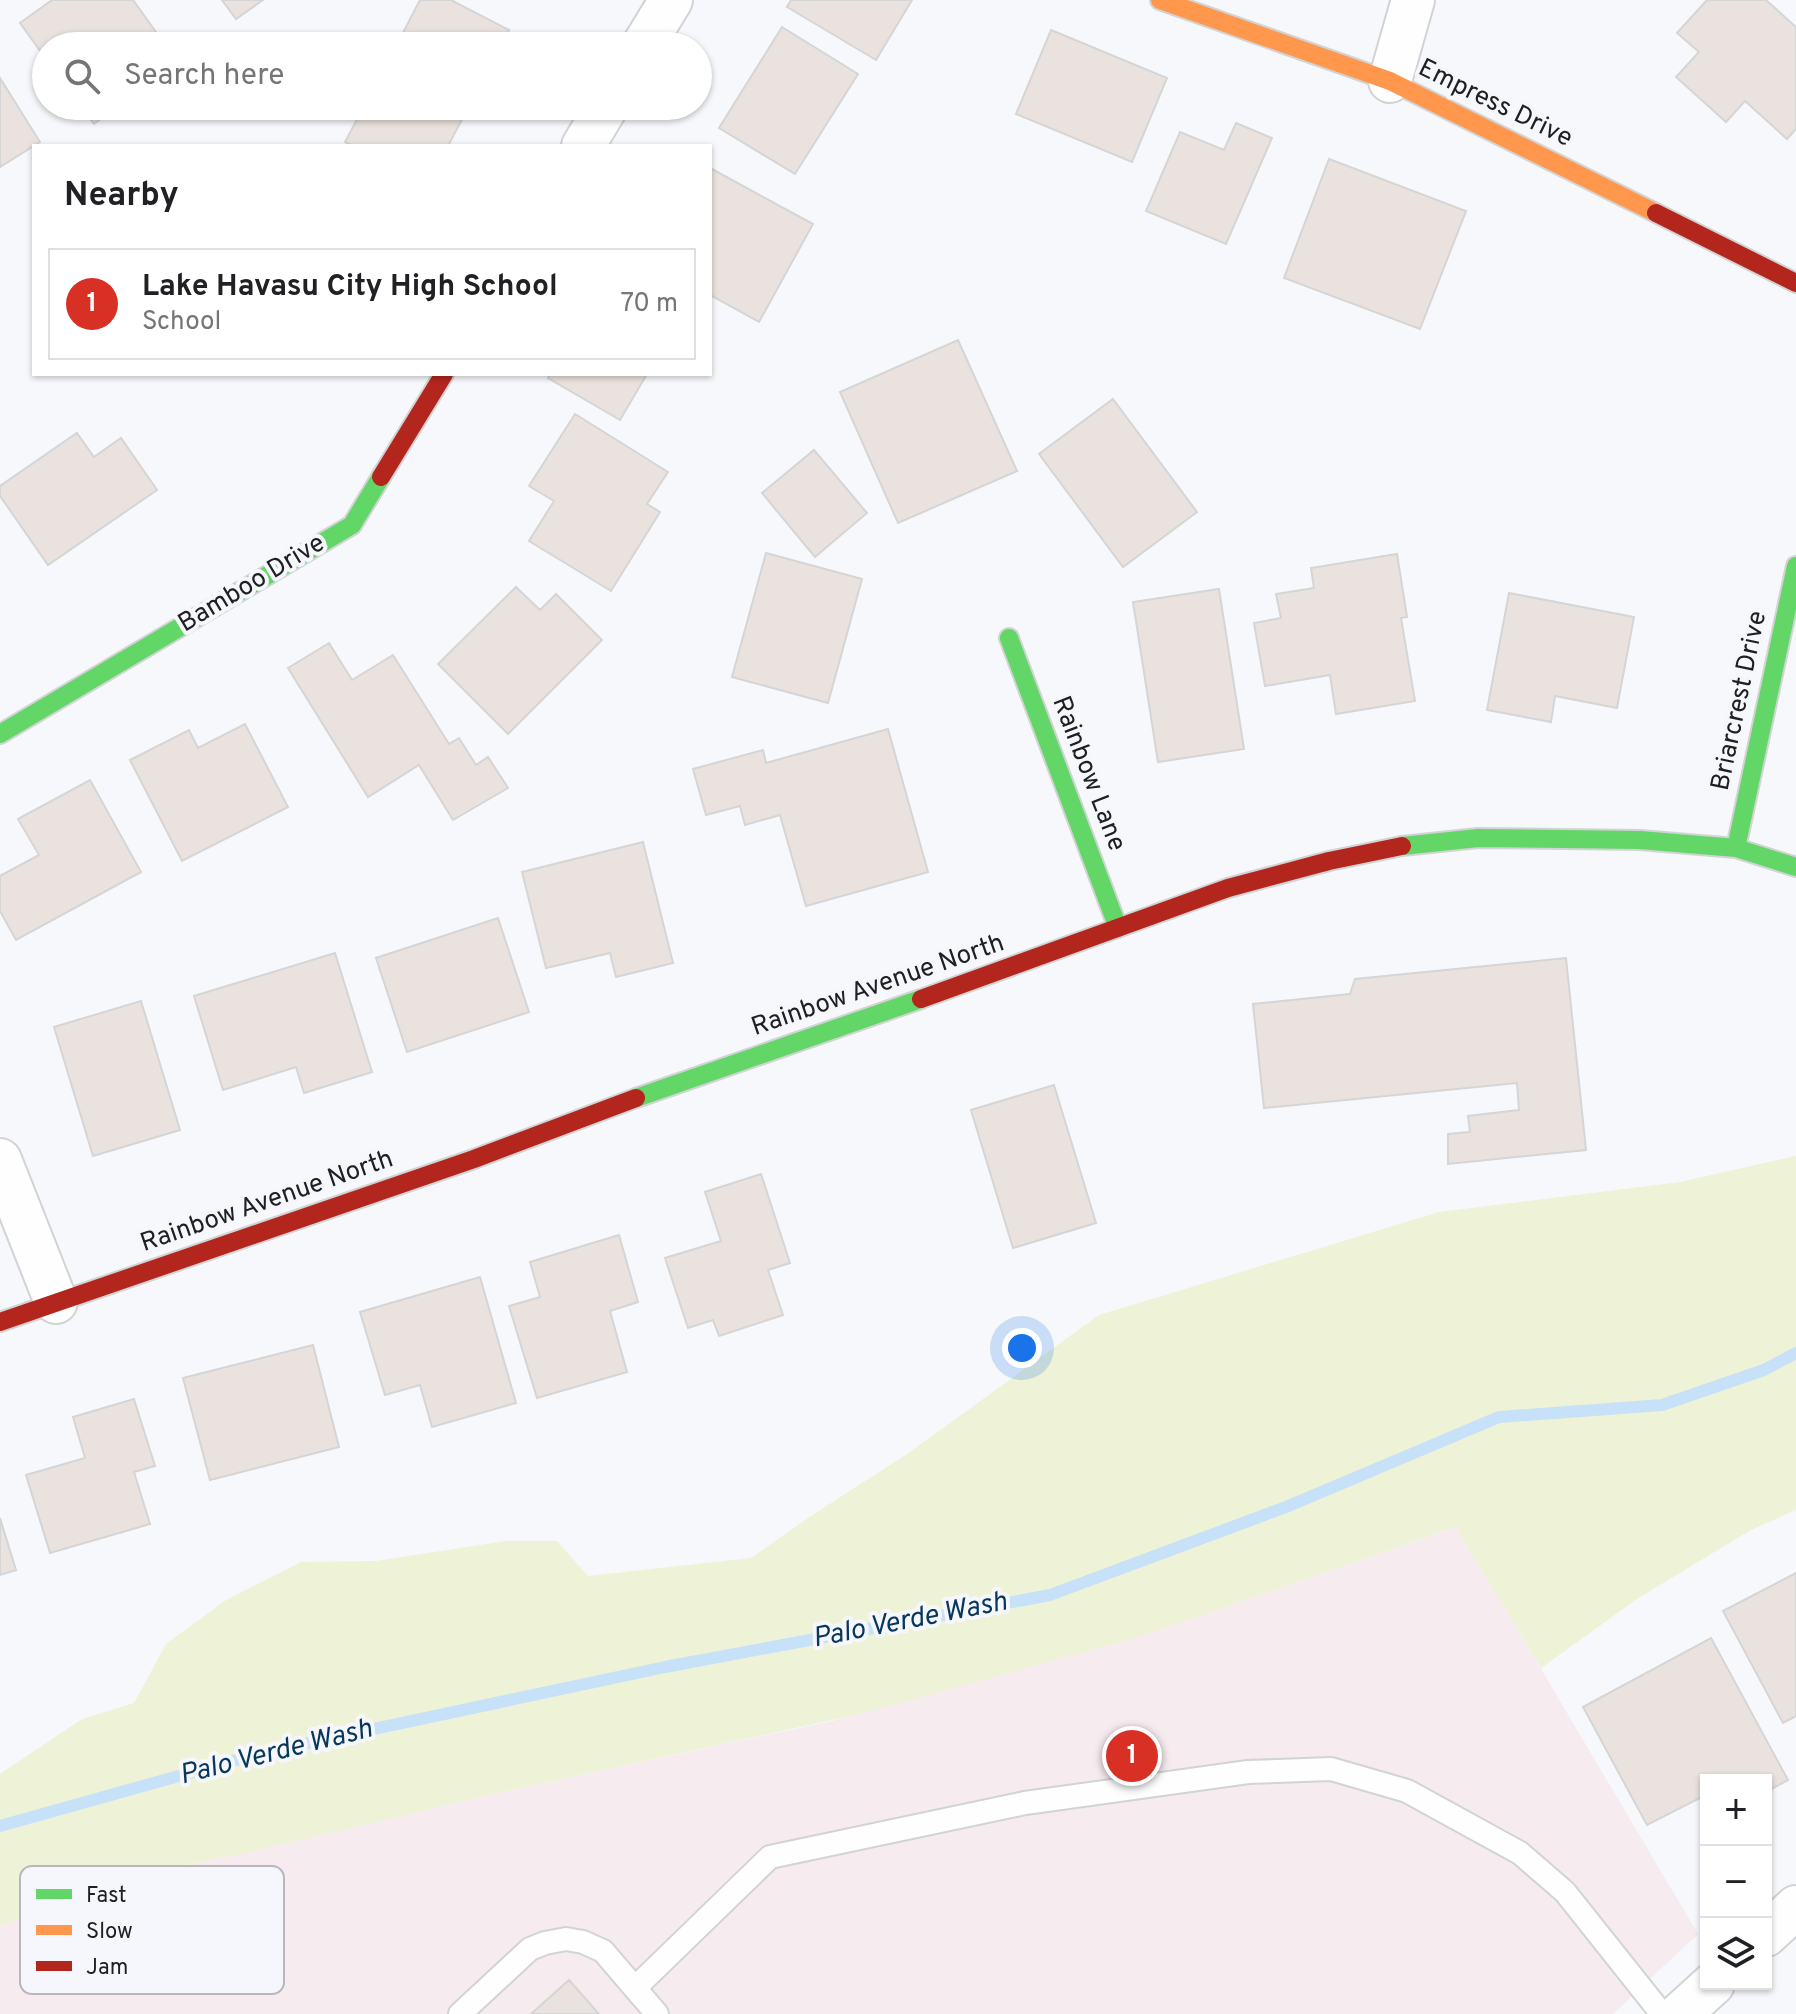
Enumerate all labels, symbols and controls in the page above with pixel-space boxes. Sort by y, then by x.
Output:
search box [32,32,712,120]
street label: Empress Drive [1412,52,1578,156]
icon: search [60,54,104,98]
text: Search here [124,58,284,95]
text: Nearby [64,175,179,218]
text: Lake Havasu City High School [142,269,558,306]
text: 1 [87,288,97,321]
text: 70 m [620,288,678,321]
text: School [142,306,221,339]
street label: Bamboo Drive [173,527,331,641]
street label: Briarcrest Drive [1705,608,1775,794]
street label: Rainbow Lane [1043,692,1133,856]
street label: Rainbow Avenue North [747,927,1009,1045]
street label: Rainbow Avenue North [136,1143,398,1261]
your location [1002,1328,1042,1368]
water label: Palo Verde Wash [810,1584,1010,1658]
water label: Palo Verde Wash [176,1712,376,1794]
pin: 1 [1106,1726,1158,1786]
map controls [1700,1774,1772,1990]
button: + [1700,1774,1772,1846]
button: − [1700,1846,1772,1918]
legend [20,1866,284,1994]
text: Fast [86,1883,127,1910]
button: layers [1700,1918,1772,1990]
text: Slow [86,1919,133,1946]
text: Jam [86,1955,129,1982]

